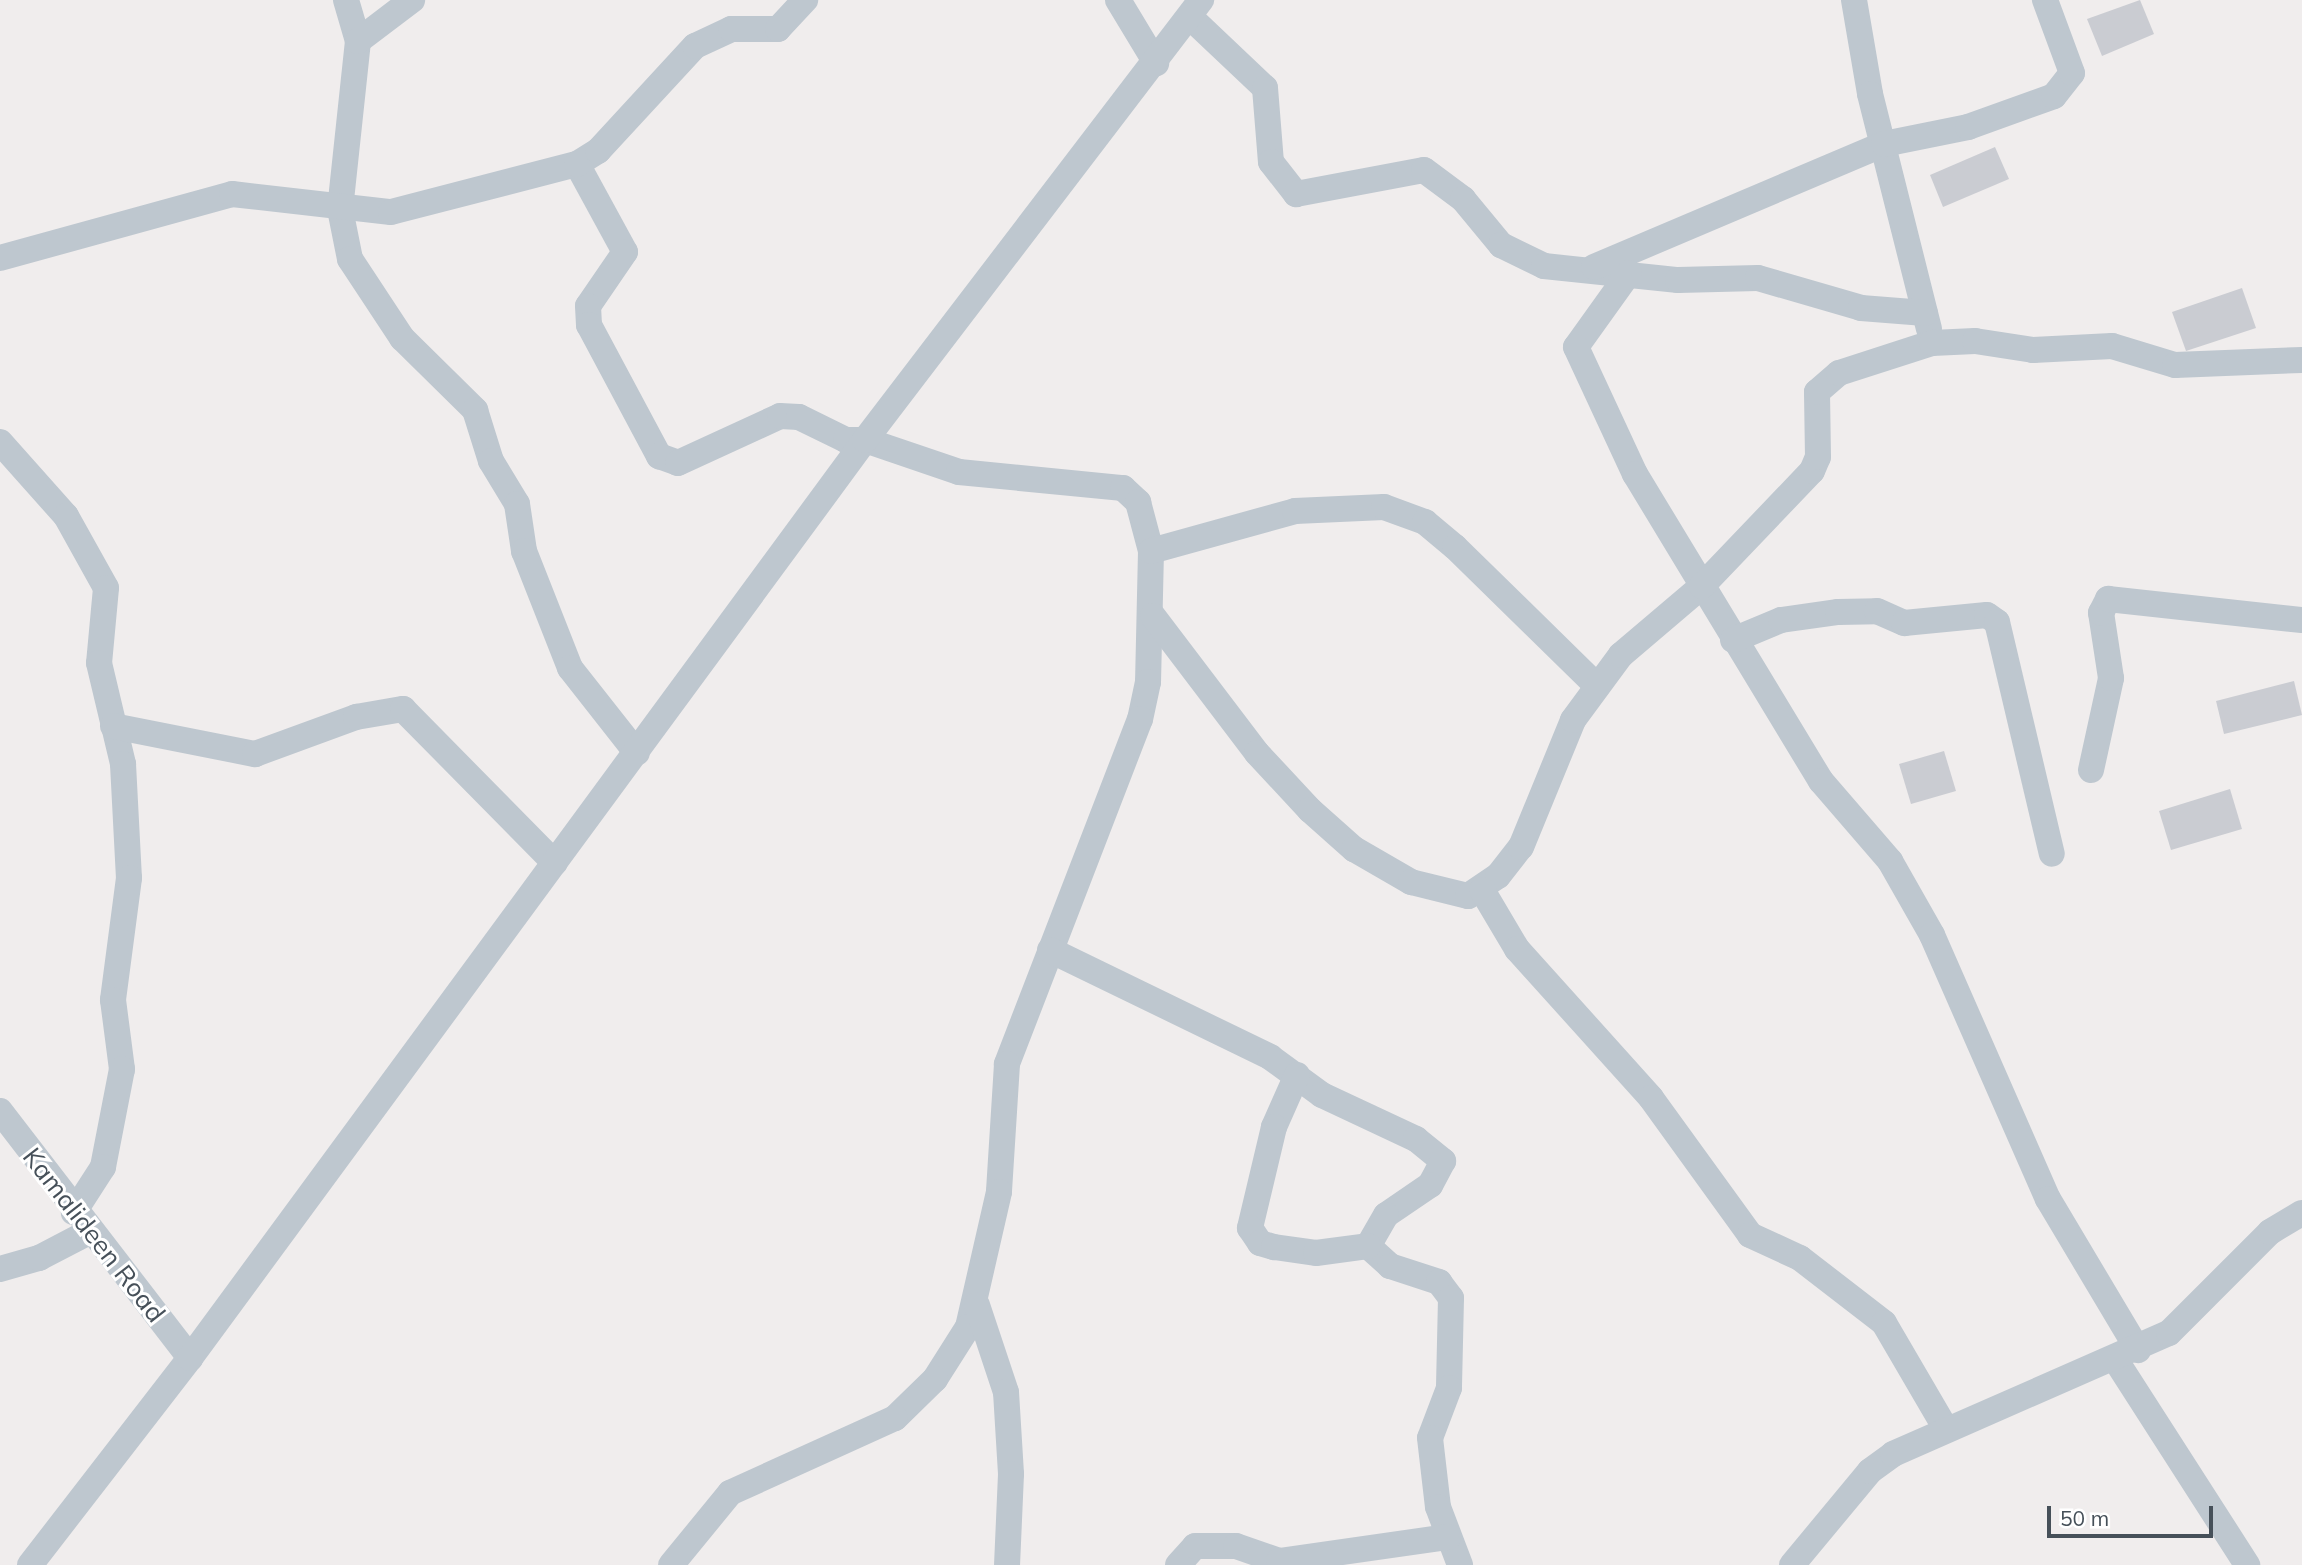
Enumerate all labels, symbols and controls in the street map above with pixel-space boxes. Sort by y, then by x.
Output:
street label: Kamalideen Road [16,1142,172,1328]
scale bar [2050,1492,2216,1536]
text: 50 m [2060,1505,2109,1531]

